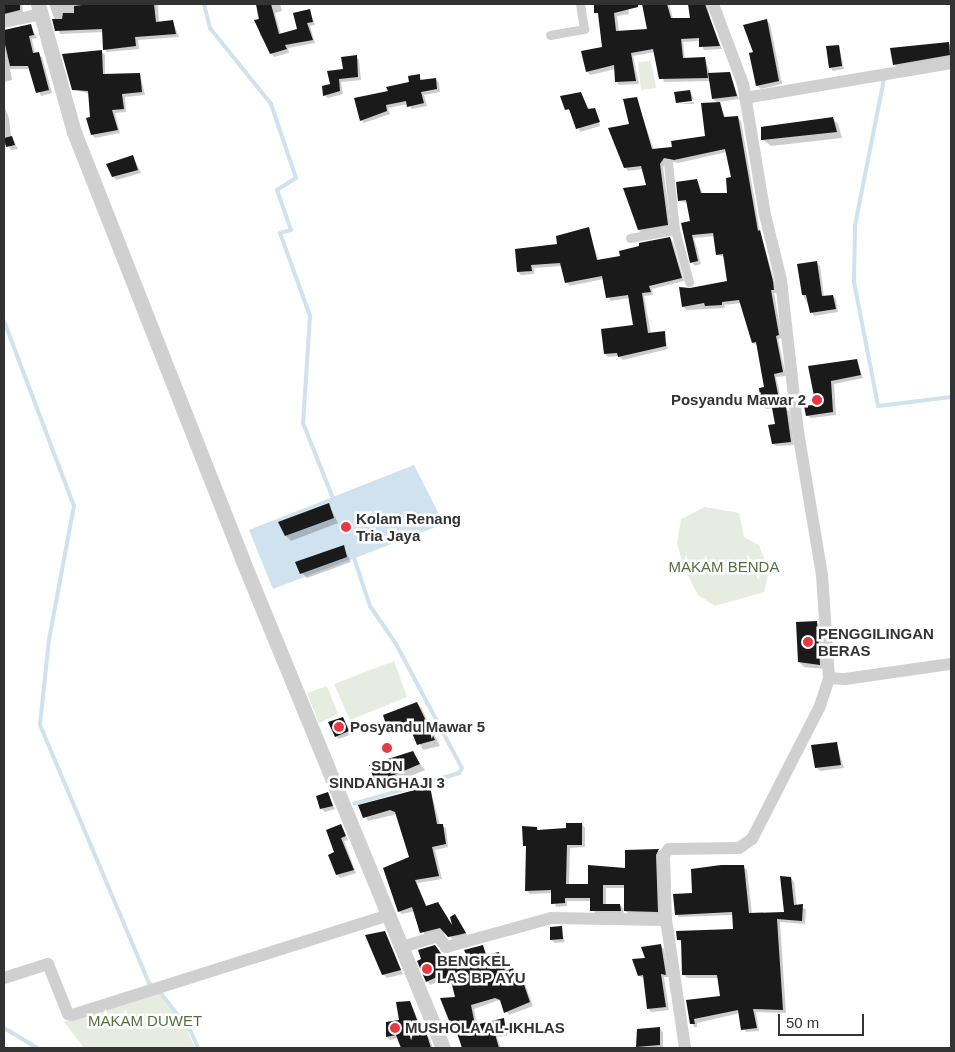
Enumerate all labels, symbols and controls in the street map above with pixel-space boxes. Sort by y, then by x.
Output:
place label: Posyandu Mawar 2 [671,391,806,409]
marker: Posyandu Mawar 2 [810,393,824,407]
place label: Kolam Renang Tria Jaya [356,509,461,544]
marker: Kolam Renang Tria Jaya [340,521,352,533]
park label: MAKAM BENDA [669,558,779,576]
place label: PENGGILINGAN BERAS [818,624,934,659]
marker: PENGGILINGAN BERAS [802,636,814,648]
place label: Posyandu Mawar 5 [350,718,485,736]
marker: Posyandu Mawar 5 [332,720,346,734]
marker: SDN SINDANGHAJI 3 [381,742,393,754]
place label: SDN SINDANGHAJI 3 [329,756,445,791]
place label: BENGKEL LAS BP AYU [437,951,526,986]
marker: BENGKEL LAS BP AYU [421,963,433,975]
scale bar [780,1004,866,1036]
park label: MAKAM DUWET [88,1012,202,1030]
text: 50 m [786,1014,819,1031]
place label: MUSHOLA AL-IKHLAS [405,1019,566,1037]
marker: MUSHOLA AL-IKHLAS [389,1022,401,1034]

